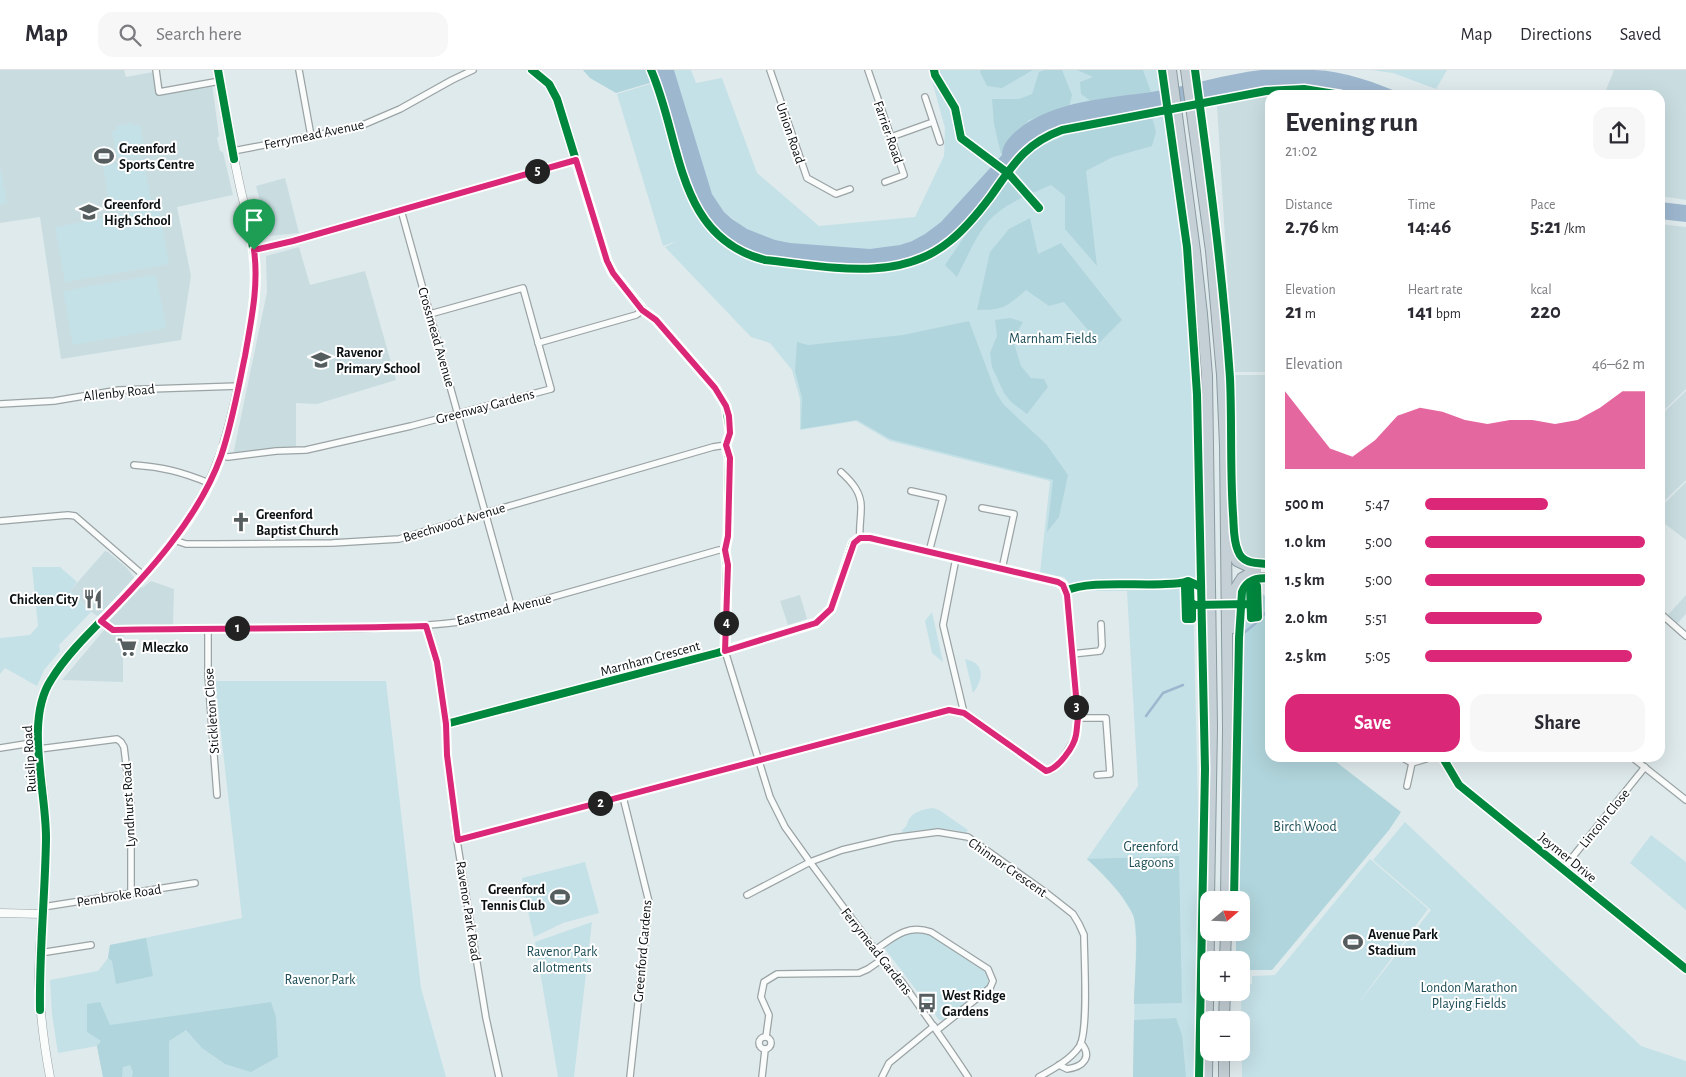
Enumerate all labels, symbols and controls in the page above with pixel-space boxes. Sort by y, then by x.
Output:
search box [98,12,448,57]
icon: search [116,21,144,49]
text: Map [25,22,68,46]
text: Search here [156,25,242,44]
text: Map [1461,26,1492,44]
text: Directions [1520,26,1592,44]
text: Saved [1620,26,1661,44]
street label: Farrier Road [871,99,905,166]
street label: Union Road [773,101,807,165]
button: share [1593,107,1645,159]
text: Evening run [1285,109,1418,137]
street label: Ferrymead Avenue [263,118,365,152]
place label: Greenford Sports Centre [119,142,195,172]
text: 21:02 [1285,143,1317,159]
sports icon: Greenford Sports Centre [93,145,115,167]
pin: 5 [524,158,550,184]
text: 5 [534,164,541,178]
place label: Greenford High School [104,198,171,228]
text: Distance [1285,198,1332,212]
text: Time [1408,198,1436,212]
text: Pace [1530,198,1556,212]
pin [233,199,275,250]
school or university icon: Greenford High School [78,201,100,223]
icon: arrive [240,206,268,234]
text: 2.76 [1285,216,1319,237]
text: 14:46 [1408,216,1451,237]
text: 5:21 [1530,216,1562,237]
text: km [1319,222,1339,236]
text: /km [1562,222,1586,236]
text: Elevation [1285,283,1336,297]
text: Heart rate [1408,283,1463,297]
text: kcal [1530,283,1552,297]
street label: Crossmead Avenue [415,286,457,389]
text: 21 [1285,301,1302,322]
text: 141 [1408,301,1433,322]
text: 220 [1530,301,1561,322]
text: m [1302,307,1316,321]
text: bpm [1433,307,1461,321]
park label: Marnham Fields [1009,332,1097,346]
place label: Ravenor Primary School [336,346,421,376]
school or university icon: Ravenor Primary School [310,349,332,371]
text: Elevation [1285,356,1343,372]
text: 46–62 m [1592,356,1645,372]
street label: Allenby Road [83,382,156,404]
street label: Greenway Gardens [434,387,536,427]
text: 500 m [1285,496,1324,512]
text: 5:47 [1365,496,1390,512]
street label: Beechwood Avenue [402,501,507,545]
place label: Greenford Baptist Church [256,508,338,538]
church icon: Greenford Baptist Church [230,511,252,533]
text: 1.0 km [1285,534,1326,550]
text: 5:00 [1365,534,1392,550]
text: 1.5 km [1285,572,1325,588]
text: 5:00 [1365,572,1392,588]
restaurant icon: Chicken City [82,588,104,610]
street label: Eastmead Avenue [455,591,553,629]
place label: Chicken City [10,593,79,607]
pin: 4 [714,610,738,636]
text: 2.0 km [1285,610,1328,626]
text: 5:51 [1365,610,1388,626]
pin: 1 [224,616,250,640]
text: 4 [723,616,730,630]
text: 1 [235,621,240,635]
supermarket icon: Mleczko [116,636,138,658]
street label: Marnham Crescent [599,639,702,679]
place label: Mleczko [142,641,188,655]
text: 2.5 km [1285,648,1326,664]
text: 5:05 [1365,648,1391,664]
street label: Stickleton Close [202,668,222,754]
pin: 3 [1064,694,1088,720]
button: Save [1285,694,1460,752]
button: Share [1470,694,1645,752]
text: 3 [1073,700,1080,714]
street label: Ruislip Road [21,725,39,793]
street label: Lyndhurst Road [120,762,138,848]
street label: Lincoln Close [1577,787,1633,851]
pin: 2 [588,790,612,816]
text: 2 [597,796,604,810]
park label: Birch Wood [1273,820,1337,834]
street label: Jeymer Drive [1536,830,1599,885]
street label: Chinnor Crescent [966,836,1050,900]
park label: Greenford Lagoons [1123,840,1179,870]
street label: Ravenor Park Road [453,860,483,962]
street label: Pembroke Road [76,882,163,910]
place label: Greenford Tennis Club [481,883,546,913]
sports icon: Greenford Tennis Club [549,886,571,908]
north arrow [1200,891,1250,941]
map controls [1200,891,1250,1061]
street label: Greenford Gardens [632,899,654,1003]
street label: Ferrymead Gardens [838,906,914,998]
place label: Avenue Park Stadium [1368,928,1438,958]
sports icon: Avenue Park Stadium [1342,931,1364,953]
park label: Ravenor Park allotments [527,945,598,975]
button: + [1200,951,1250,1001]
park label: Ravenor Park [285,973,356,987]
park label: London Marathon Playing Fields [1421,981,1517,1011]
place label: West Ridge Gardens [942,989,1006,1019]
bus stop icon: West Ridge Gardens [916,992,938,1014]
button: − [1200,1011,1250,1061]

